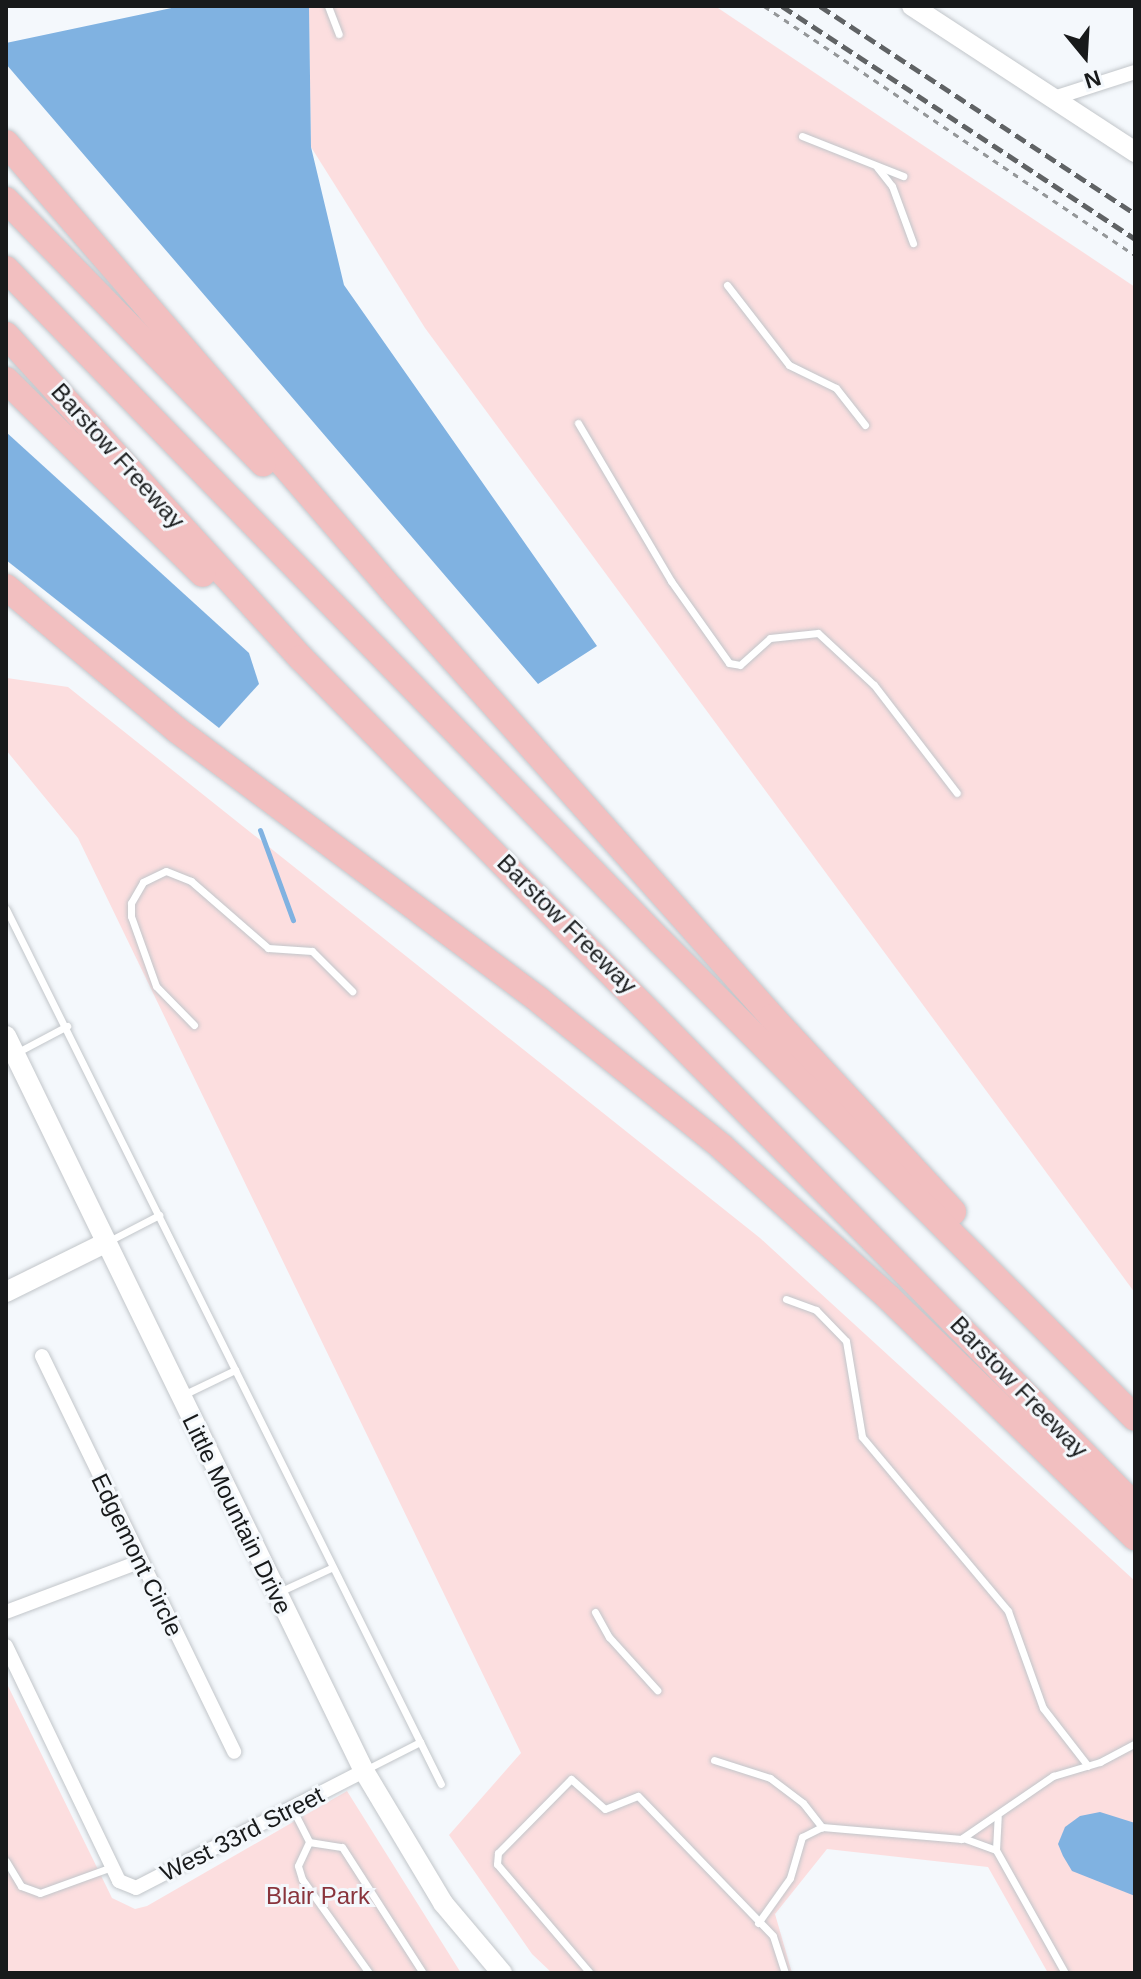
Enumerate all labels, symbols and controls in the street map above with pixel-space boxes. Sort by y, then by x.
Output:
north arrow [1045,16,1125,96]
text: N [1081,65,1104,94]
street label: Barstow Freeway [45,377,191,535]
street label: Barstow Freeway [491,848,643,1000]
street label: Barstow Freeway [944,1310,1094,1464]
street label: Little Mountain Drive [176,1409,298,1619]
street label: Edgemont Circle [85,1469,189,1641]
street label: West 33rd Street [155,1780,329,1888]
park label: Blair Park [266,1882,370,1910]

